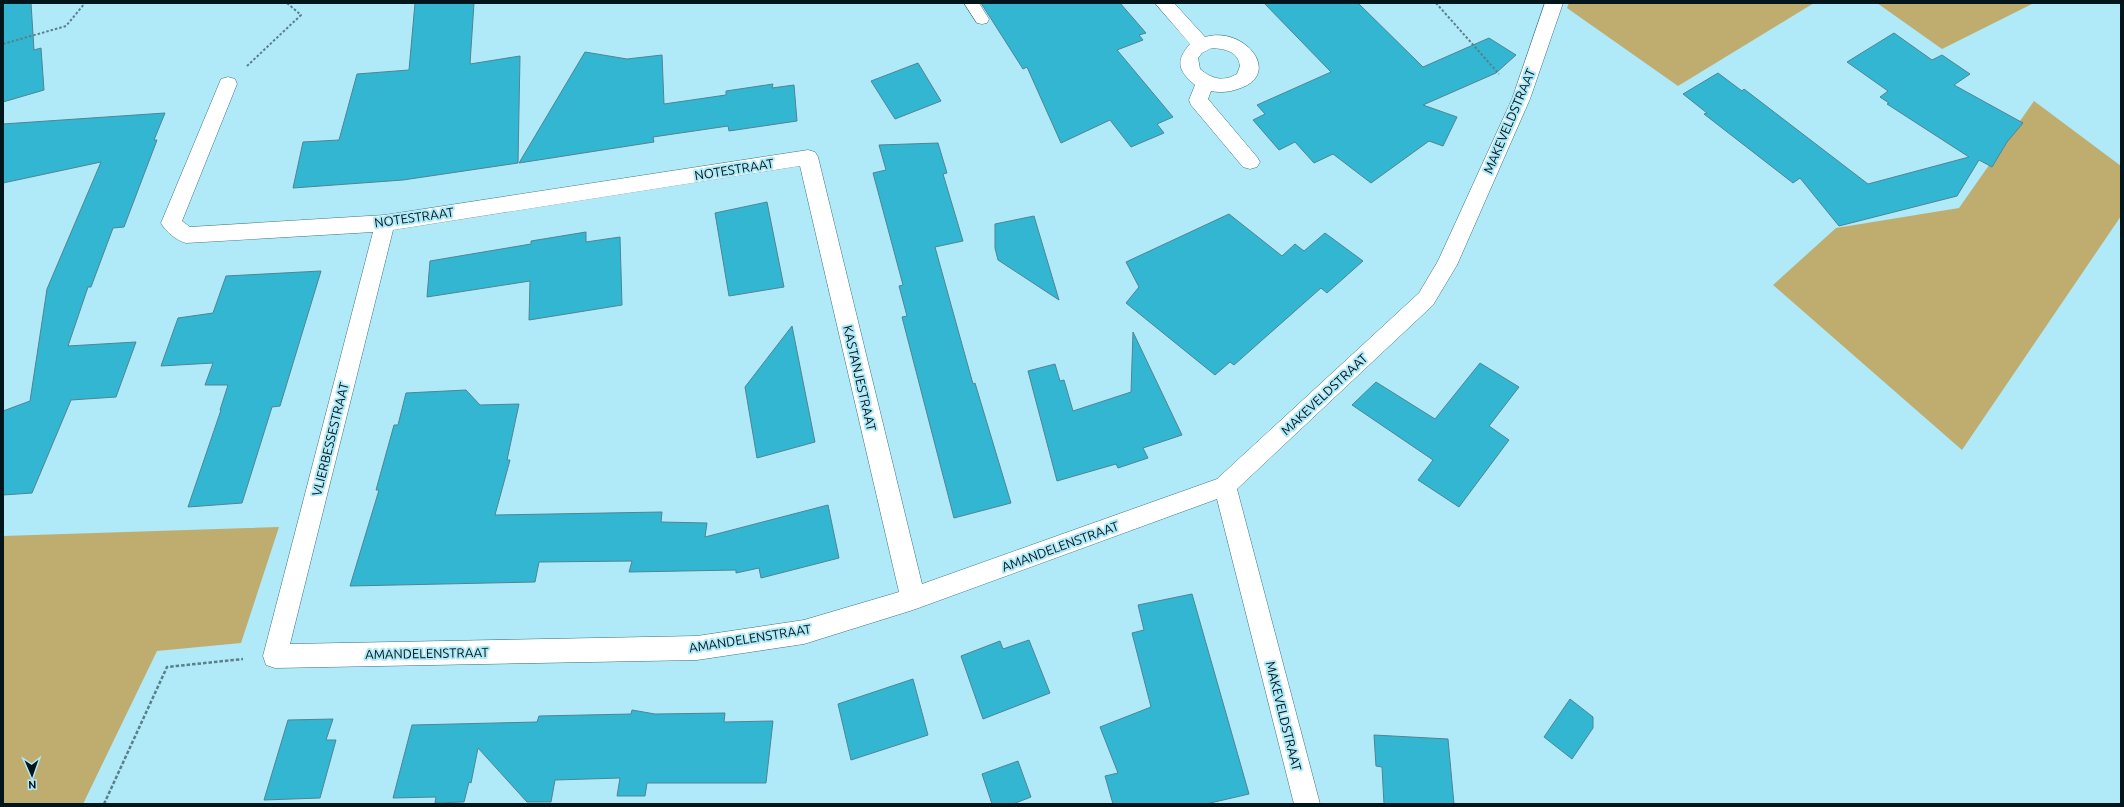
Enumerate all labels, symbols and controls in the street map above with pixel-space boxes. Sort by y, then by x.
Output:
street label: MAKEVELDSTRAAT [1481,66,1537,176]
street label: NOTESTRAAT [693,156,775,182]
street label: NOTESTRAAT [373,205,455,229]
street label: KASTANJESTRAAT [841,324,879,432]
street label: MAKEVELDSTRAAT [1278,350,1370,438]
street label: VLIERBESSESTRAAT [309,381,351,497]
street label: AMANDELENSTRAAT [1000,518,1120,574]
street label: AMANDELENSTRAAT [688,621,812,655]
street label: AMANDELENSTRAAT [365,645,489,661]
street label: MAKEVELDSTRAAT [1264,660,1304,772]
north arrow [12,755,52,795]
text: N [28,779,37,791]

